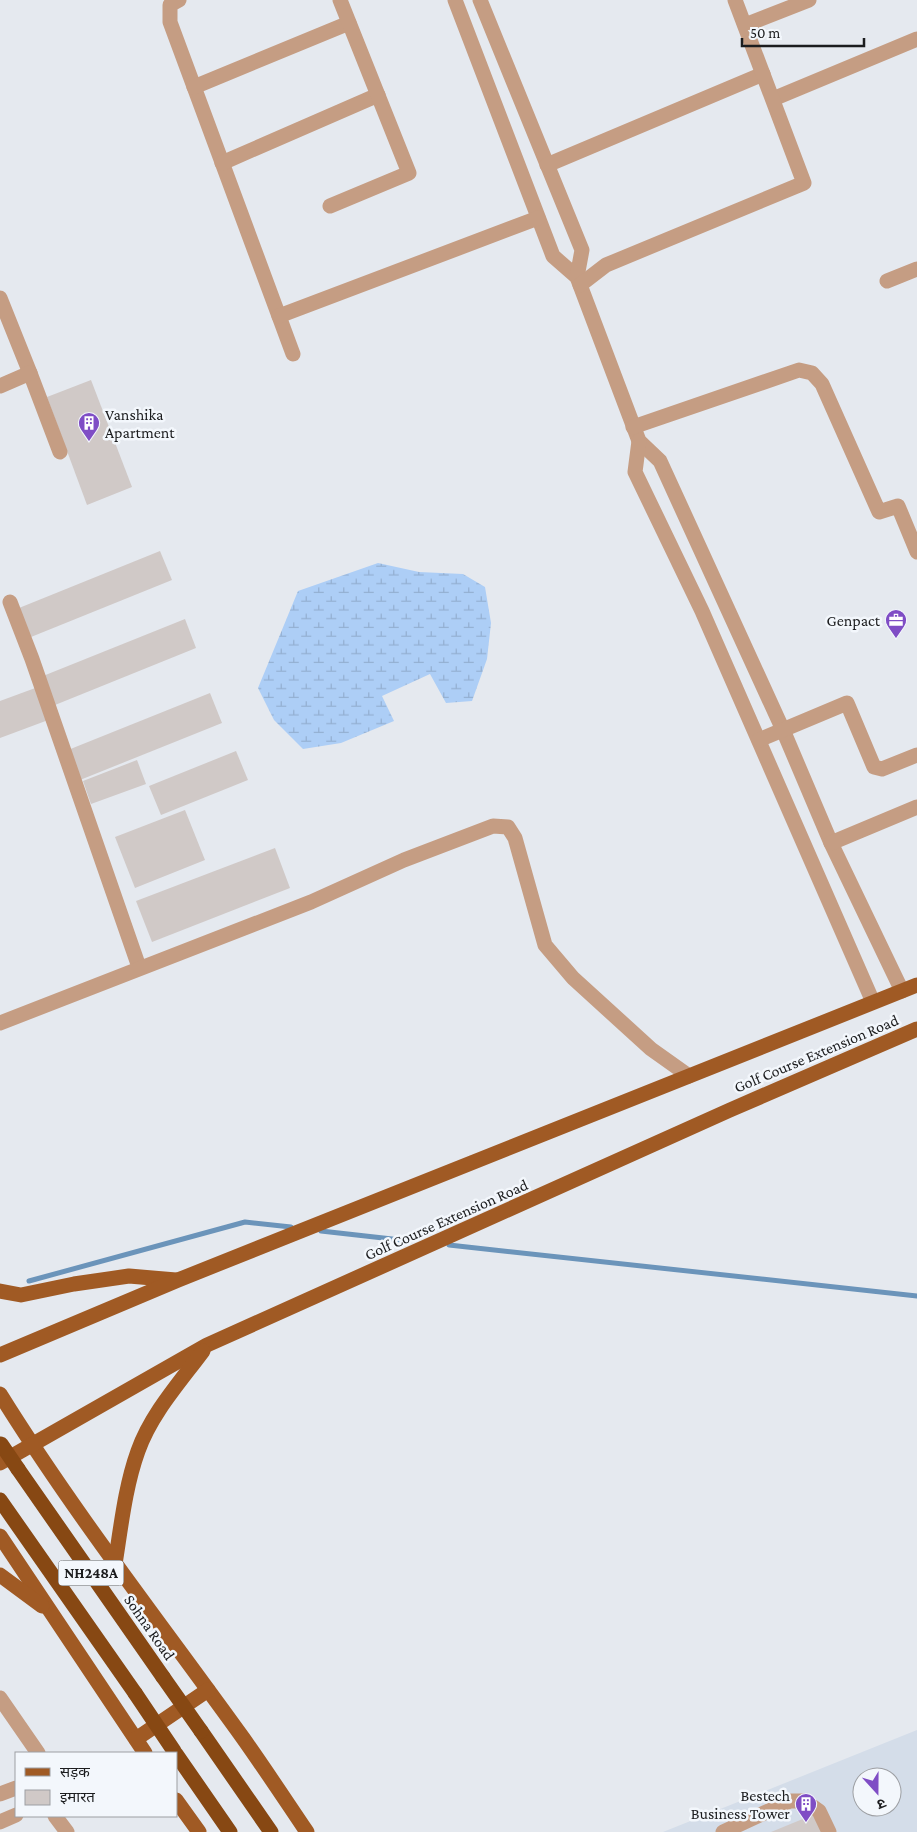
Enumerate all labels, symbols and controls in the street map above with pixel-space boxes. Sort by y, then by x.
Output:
scale bar [742,15,864,47]
text: 50 m [750,25,780,41]
place label: Vanshika Apartment [105,406,175,442]
building icon: Vanshika Apartment [77,411,101,442]
office icon: Genpact [884,608,908,639]
place label: Genpact [827,612,881,630]
street label: Golf Course Extension Road [732,1011,901,1096]
street label: Golf Course Extension Road [362,1176,531,1263]
road number: NH248A [58,1560,124,1586]
street label: Sohna Road [121,1592,179,1664]
legend [15,1752,178,1817]
text: सड़क [60,1764,90,1780]
north arrow [852,1767,902,1817]
place label: Bestech Business Tower [691,1787,790,1822]
text: इमारत [60,1789,95,1805]
building icon: Bestech Business Tower [794,1792,818,1823]
text: उ [874,1795,888,1813]

